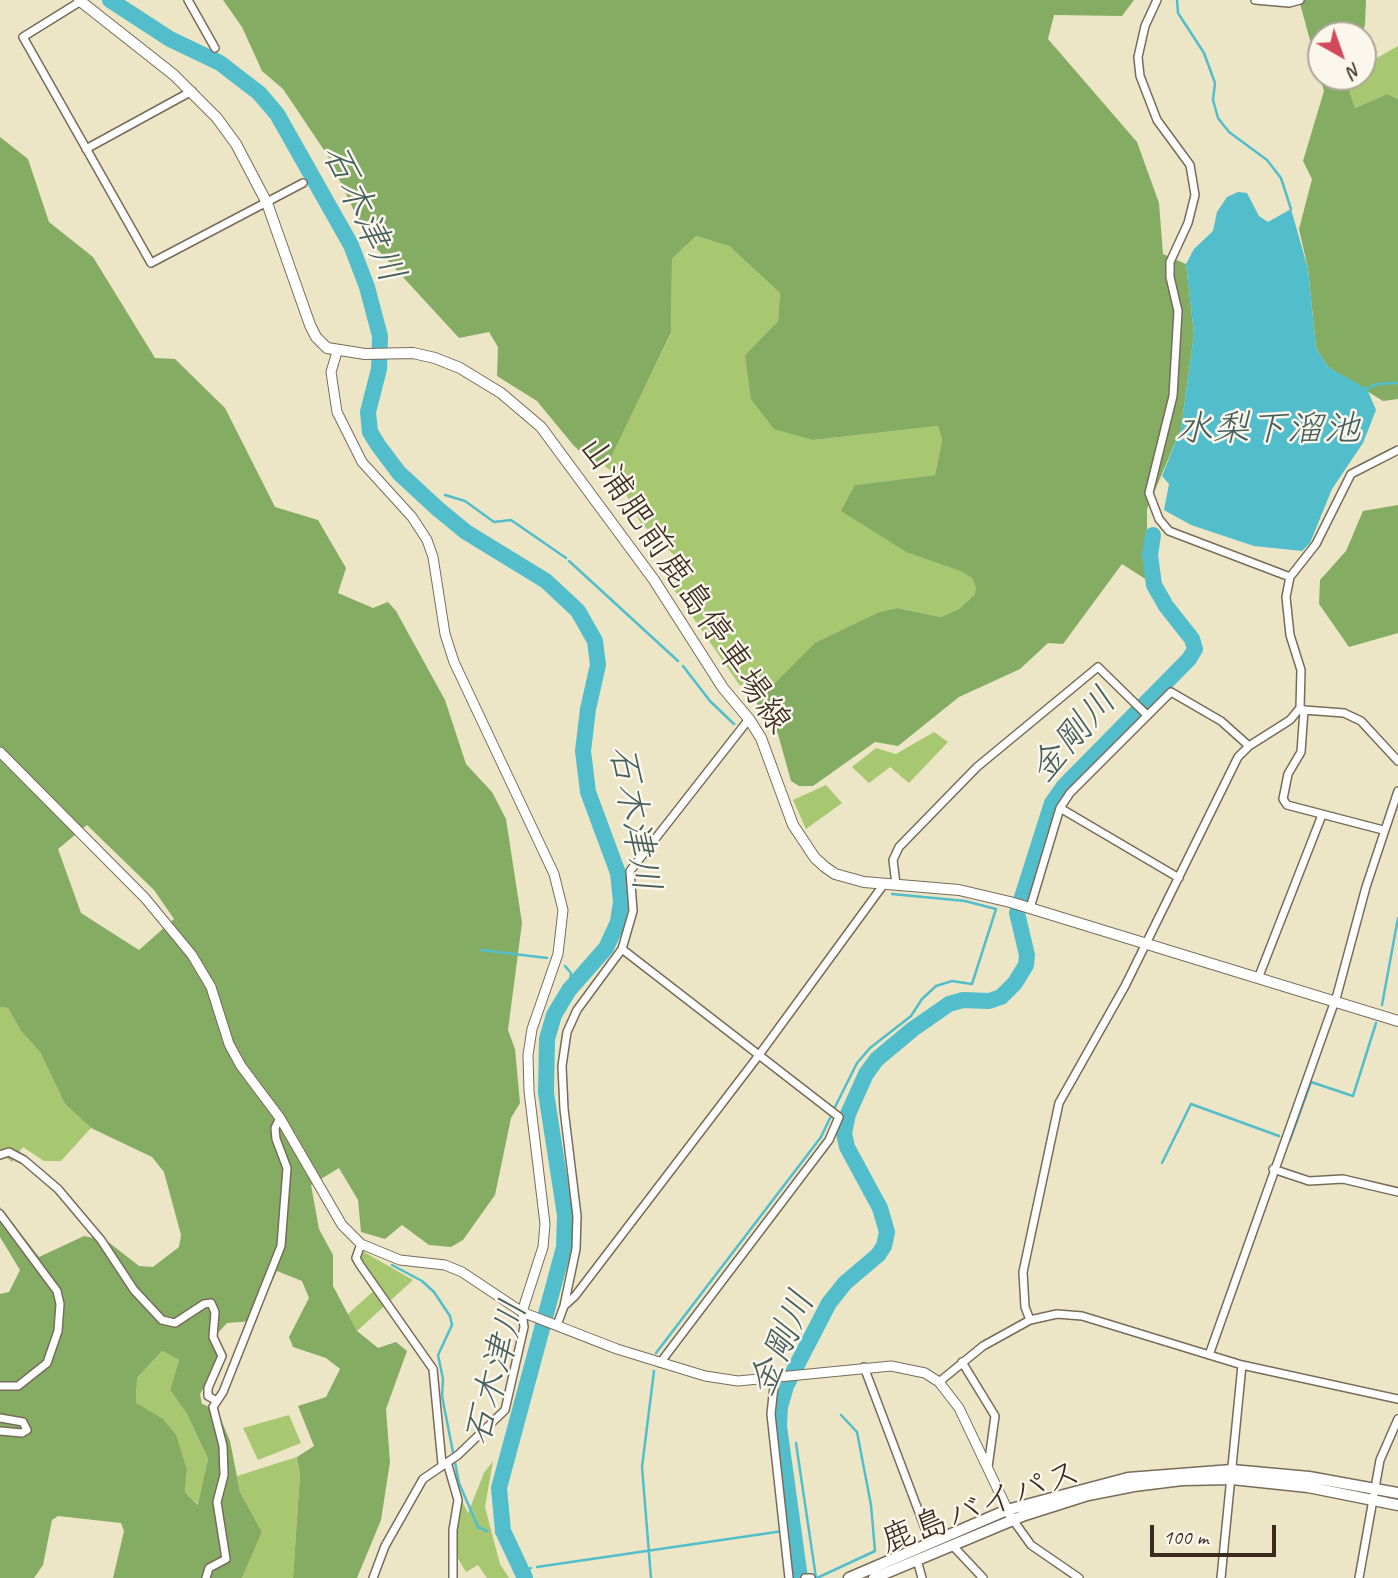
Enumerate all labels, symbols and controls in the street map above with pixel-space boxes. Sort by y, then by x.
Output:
north arrow [1307,21,1377,91]
text: N [1342,58,1366,84]
water label: 石木津川 [311,138,413,290]
water label: 水梨下溜池 [1176,408,1360,452]
street label: 山浦肥前鹿島停車場線 [569,428,799,742]
water label: 金剛川 [1021,680,1127,792]
water label: 石木津川 [598,742,668,896]
water label: 金剛川 [740,1284,826,1404]
water label: 石木津川 [456,1296,538,1450]
street label: 鹿島バイパス [875,1452,1087,1564]
scale bar [1153,1512,1279,1556]
text: 100 m [1163,1524,1208,1550]

